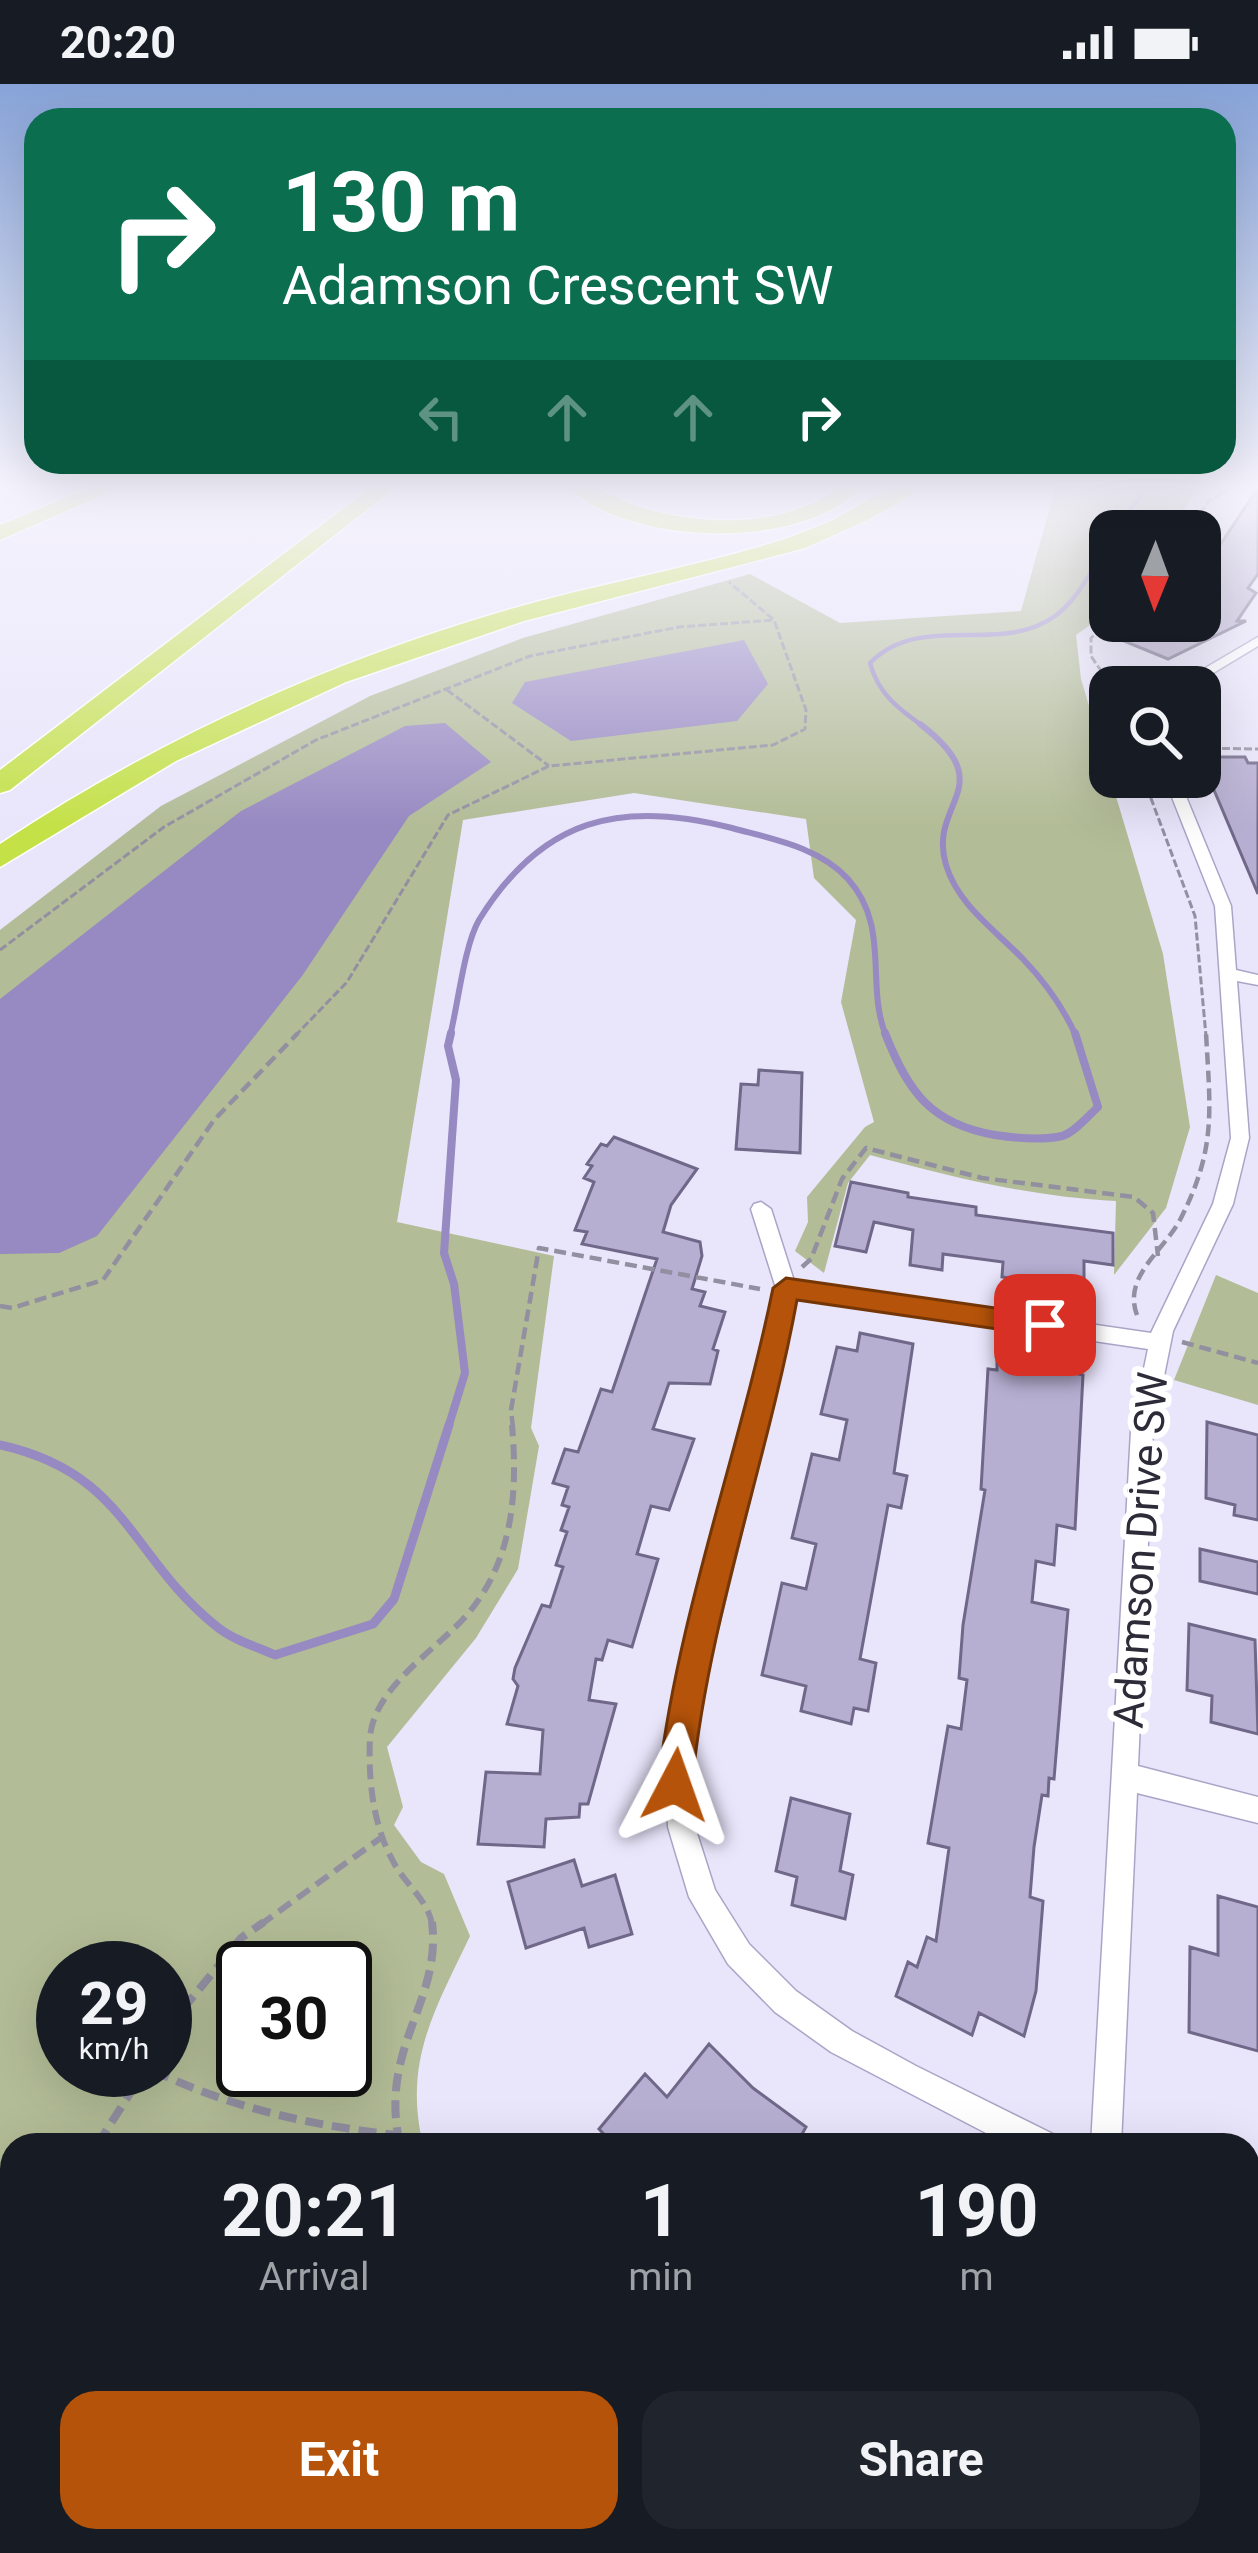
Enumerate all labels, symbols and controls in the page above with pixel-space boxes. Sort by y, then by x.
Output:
text: 20:20 [60,16,176,69]
text: 130 m [282,153,520,252]
icon: right [84,156,240,312]
text: Adamson Crescent SW [282,254,834,317]
icon: left [408,384,474,450]
icon: ahead [534,384,600,450]
icon: ahead [660,384,726,450]
icon: right [786,384,852,450]
north arrow [1089,510,1221,642]
map controls [1089,510,1221,798]
button: search [1089,666,1221,798]
pin [994,1274,1096,1376]
icon: arrive [1012,1292,1078,1358]
street label: Adamson Drive SW [1104,1370,1177,1730]
position arrow [612,1722,738,1848]
speed limit sign: 30 [216,1941,372,2097]
text: 29 [80,1968,148,2039]
text: km/h [79,2031,149,2066]
text: 20:21 [221,2169,407,2254]
text: 1 [640,2169,681,2254]
text: 190 [915,2169,1039,2254]
text: Arrival [259,2254,369,2300]
text: min [628,2254,693,2300]
text: m [960,2254,994,2300]
button: Exit [60,2391,618,2529]
button: Share [642,2391,1200,2529]

